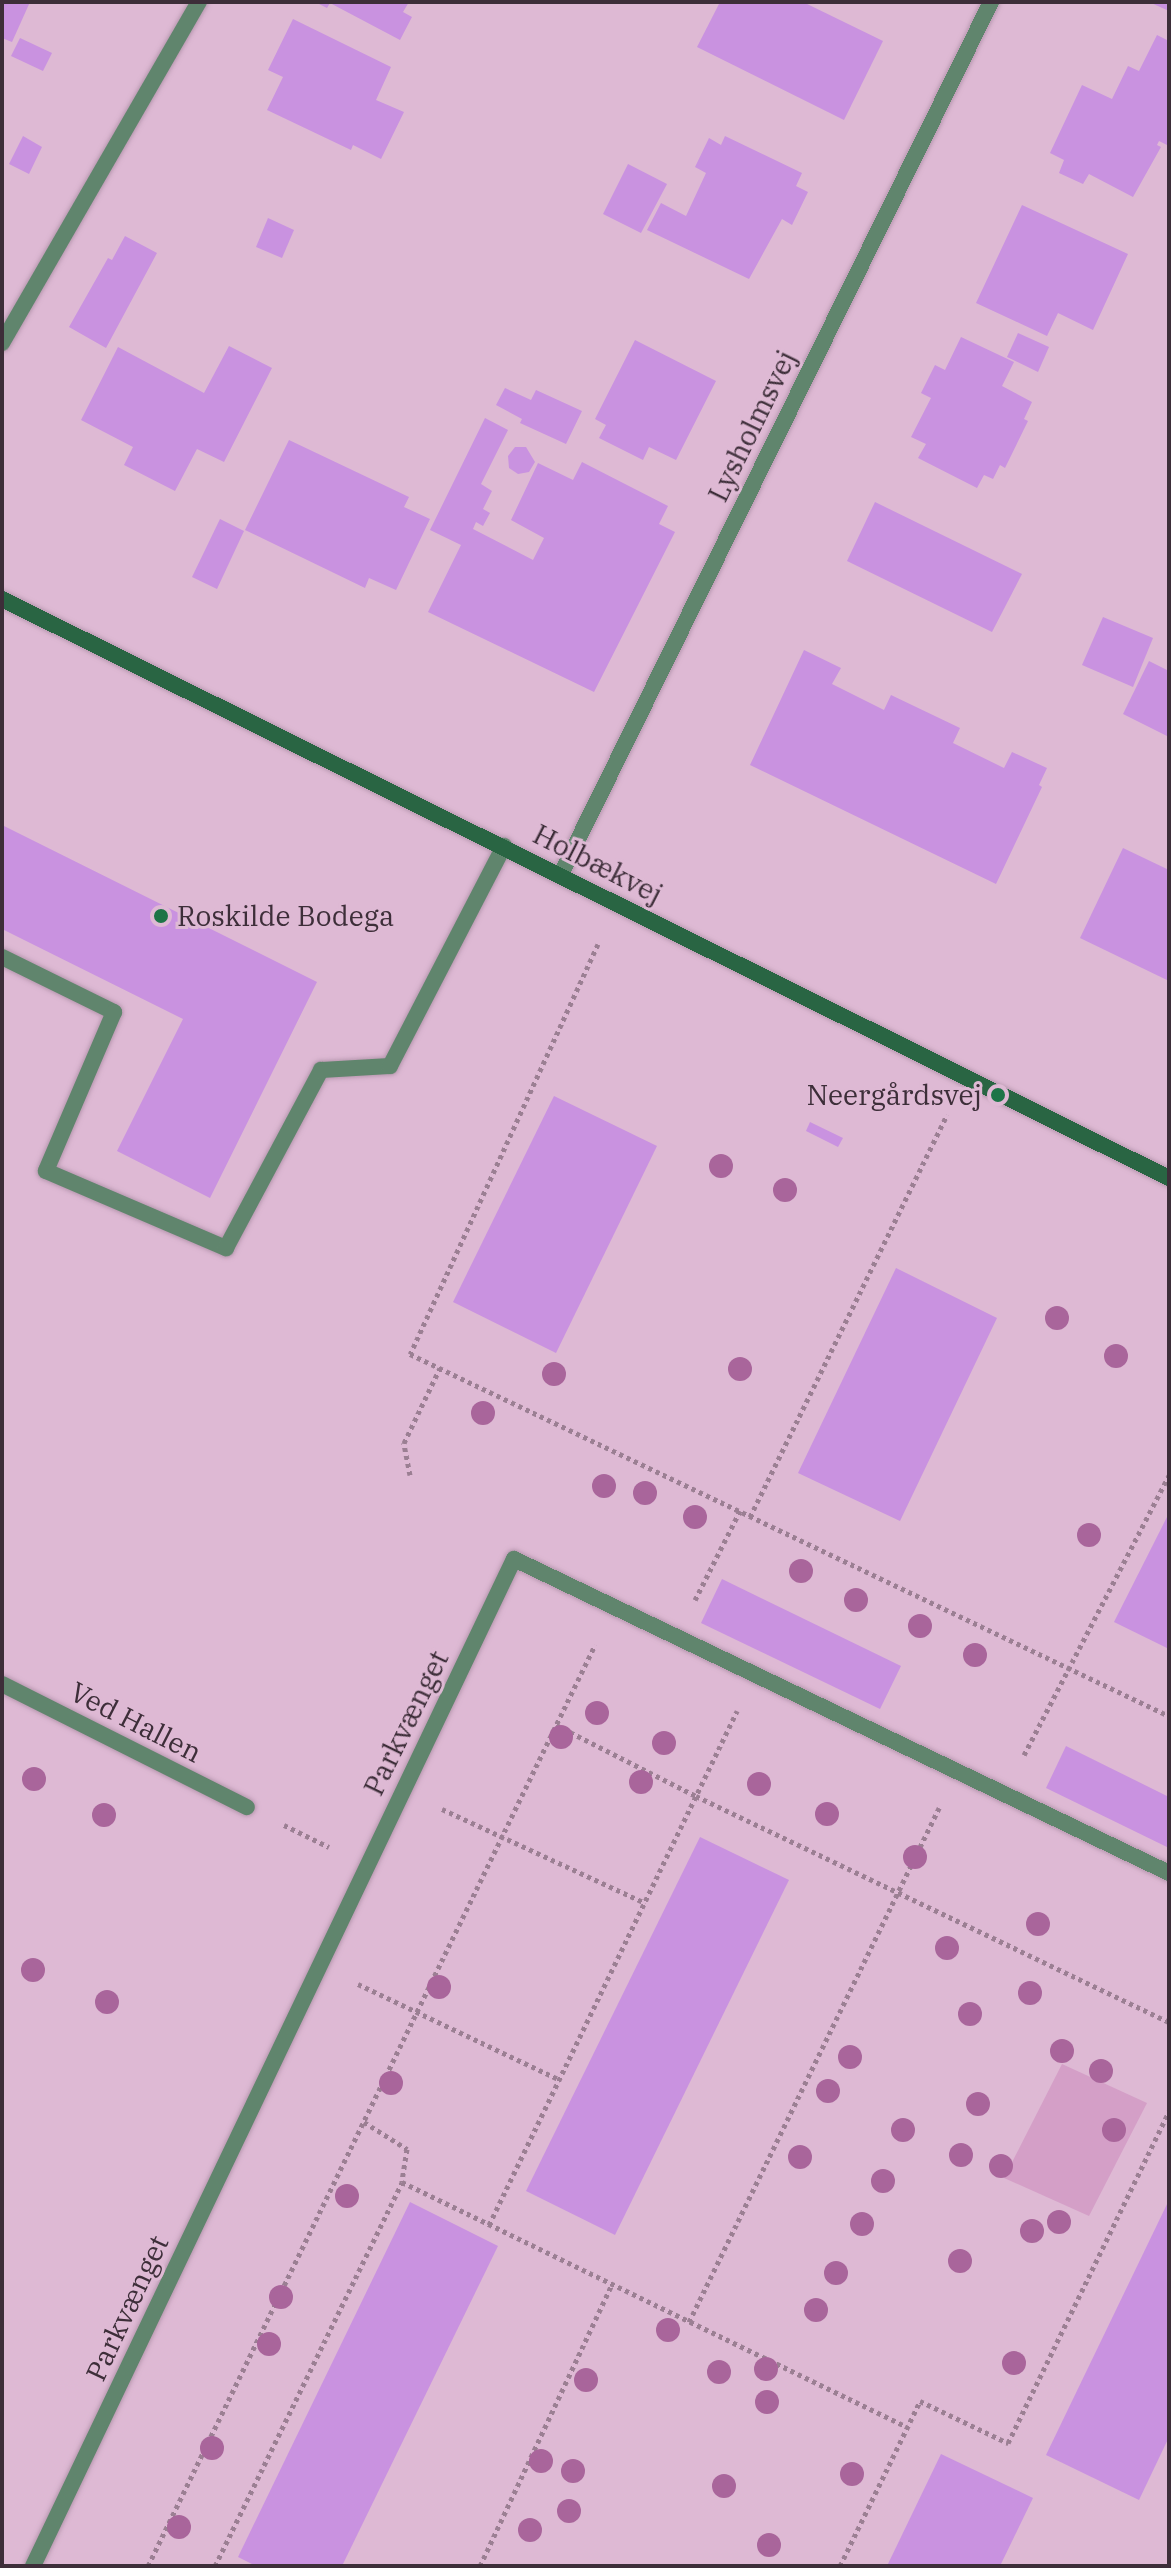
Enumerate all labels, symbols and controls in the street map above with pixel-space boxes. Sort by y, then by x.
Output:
street label: Lysholmsvej [701,345,803,507]
street label: Holbækvej [528,817,668,911]
place label: Roskilde Bodega [177,899,394,933]
marker: Roskilde Bodega [152,907,170,925]
place label: Neergårdsvej [806,1078,982,1112]
marker: Neergårdsvej [989,1086,1007,1104]
street label: Parkvænget [357,1645,455,1801]
street label: Ved Hallen [65,1675,207,1769]
street label: Parkvænget [79,2230,175,2386]

